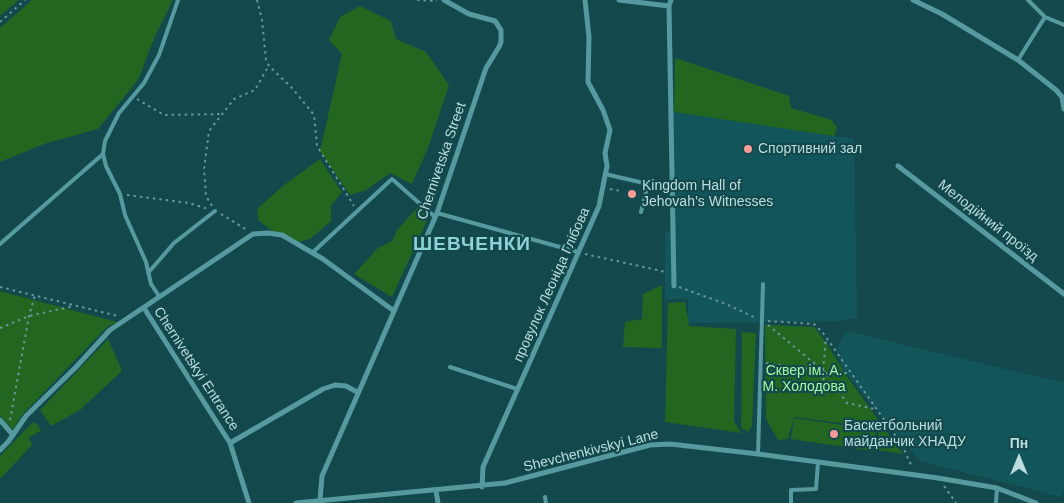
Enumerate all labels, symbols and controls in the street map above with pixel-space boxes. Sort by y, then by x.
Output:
street label: Chernivetska Street [414,100,470,222]
place label: Спортивний зал [758,141,862,157]
marker: Спортивний зал [742,143,754,155]
street label: Мелодійний проїзд [935,177,1041,265]
place label: Kingdom Hall of Jehovah’s Witnesses [642,178,773,210]
marker: Kingdom Hall of Jehovah’s Witnesses [626,188,638,200]
street label: провулок Леоніда Глібова [510,205,594,365]
district label: ШЕВЧЕНКИ [412,234,532,256]
street label: Chernivetskyi Entrance [150,304,242,434]
park label: Сквер ім. А. М. Холодова [763,363,845,396]
place label: Баскетбольний майданчик ХНАДУ [844,418,966,451]
street label: Shevchenkivskyi Lane [522,426,660,476]
marker: Баскетбольний майданчик ХНАДУ [828,428,840,440]
north arrow [994,433,1044,483]
text: Пн [1010,435,1028,451]

